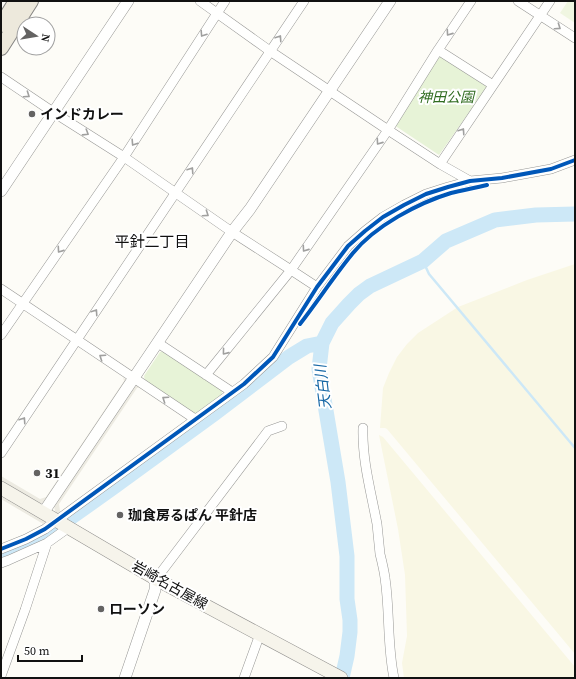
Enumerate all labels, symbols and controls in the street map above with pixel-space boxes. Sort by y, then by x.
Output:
north arrow [16,16,56,56]
one-way arrow [554,22,561,29]
one-way arrow [446,29,454,36]
one-way arrow [201,30,208,37]
text: N [37,32,53,43]
one-way arrow [274,36,281,43]
park label: 神田公園 [418,87,476,107]
one-way arrow [23,90,30,98]
place label: インドカレー [40,104,124,124]
marker: インドカレー [27,109,37,119]
one-way arrow [82,128,89,136]
one-way arrow [457,128,465,135]
one-way arrow [377,138,384,145]
one-way arrow [131,139,138,146]
one-way arrow [186,167,193,174]
one-way arrow [201,209,208,216]
district label: 平針二丁目 [114,231,190,252]
one-way arrow [303,245,310,252]
one-way arrow [57,246,65,253]
one-way arrow [90,309,98,316]
one-way arrow [223,347,230,354]
one-way arrow [99,354,106,361]
water label: 天白川 [309,361,336,411]
one-way arrow [162,397,169,404]
one-way arrow [18,418,25,425]
place label: 31 [45,463,60,483]
marker: 31 [32,468,42,478]
place label: 珈食房るぱん 平針店 [128,505,257,525]
marker: 珈食房るぱん 平針店 [115,510,125,520]
street label: 岩崎名古屋線 [128,556,212,614]
place label: ローソン [109,599,165,619]
marker: ローソン [96,604,106,614]
scale bar [18,637,82,663]
text: 50 m [24,643,50,659]

